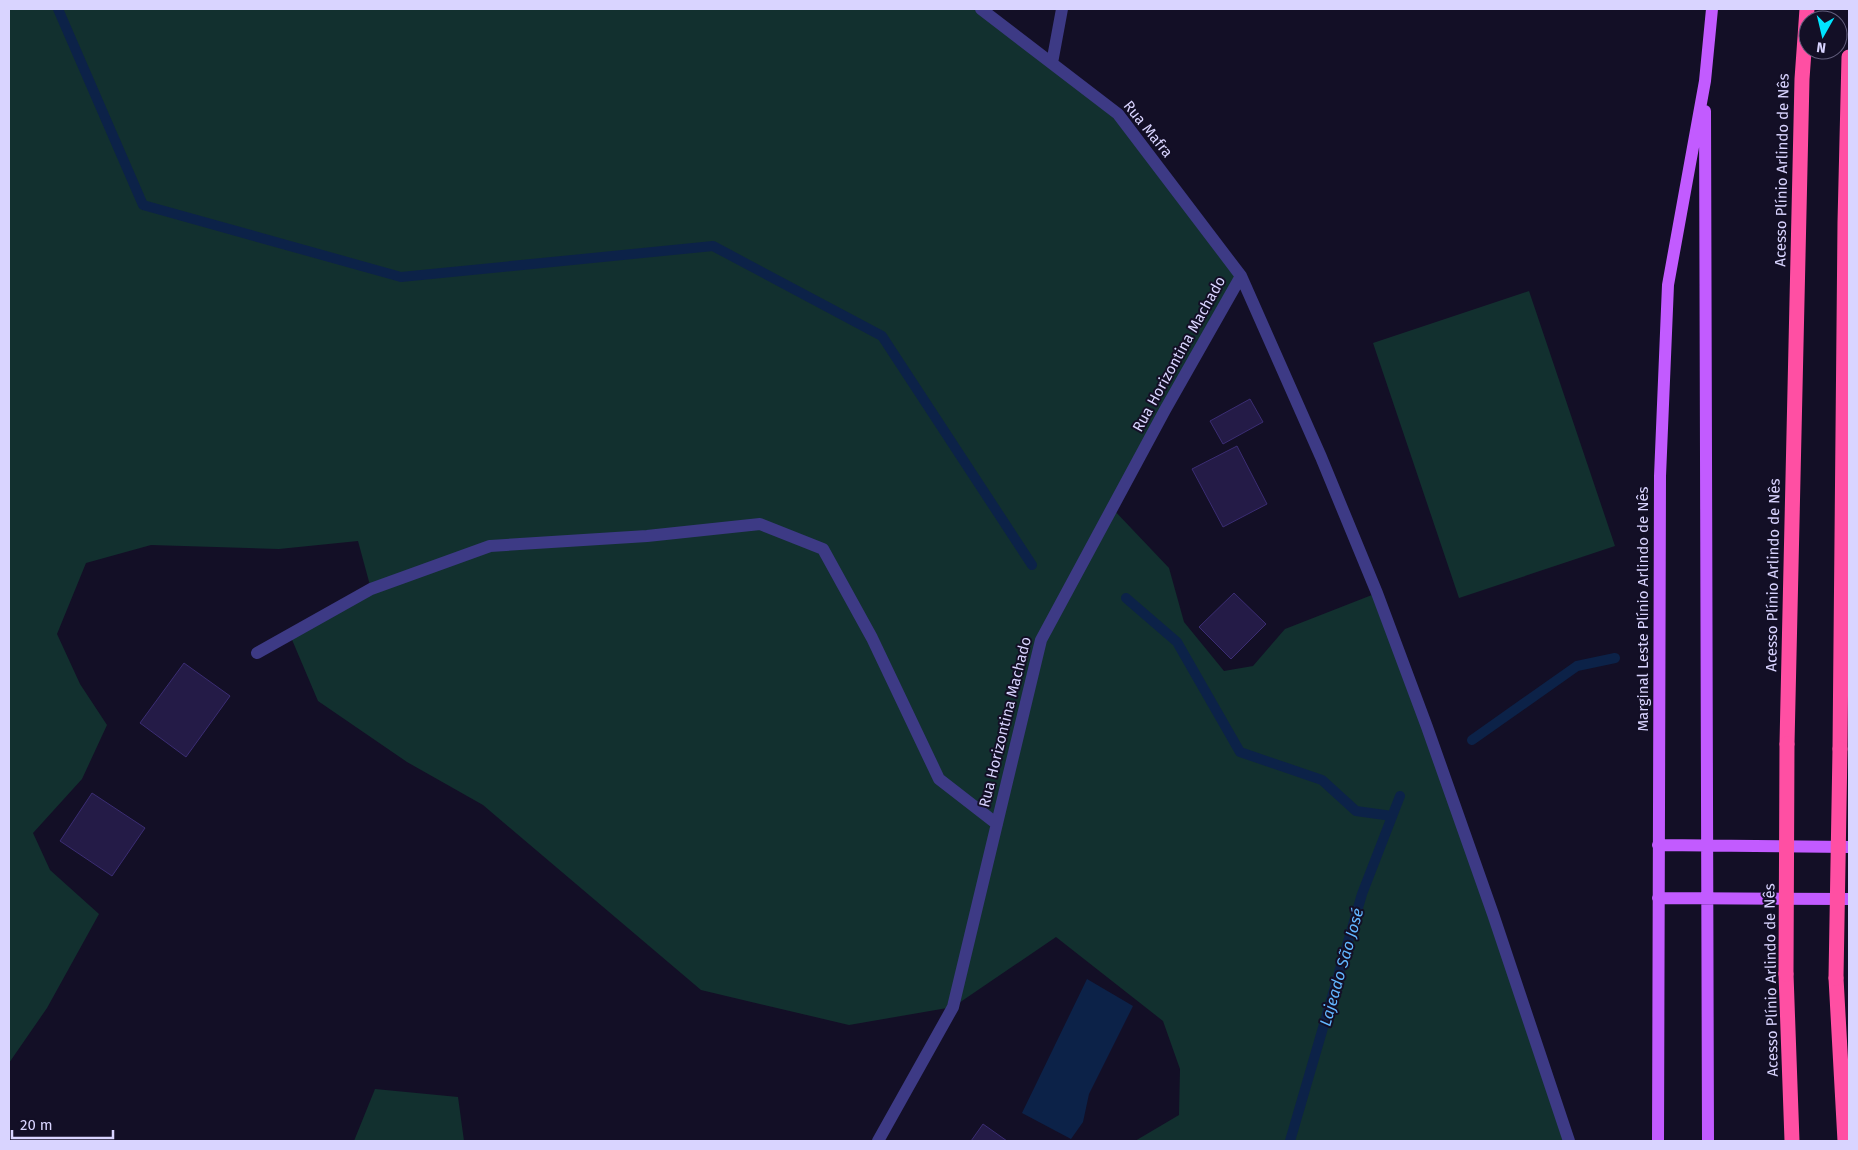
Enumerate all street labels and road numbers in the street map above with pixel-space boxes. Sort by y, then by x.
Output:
street label: Acesso Plínio Arlindo de Nês [1771,73,1793,267]
street label: Rua Mafra [1120,97,1176,161]
street label: Rua Horizontina Machado [1129,273,1229,435]
street label: Acesso Plínio Arlindo de Nês [1762,478,1784,672]
street label: Marginal Leste Plínio Arlindo de Nês [1634,486,1652,732]
street label: Rua Horizontina Machado [975,635,1035,809]
street label: Acesso Plínio Arlindo de Nês [1760,883,1782,1077]

